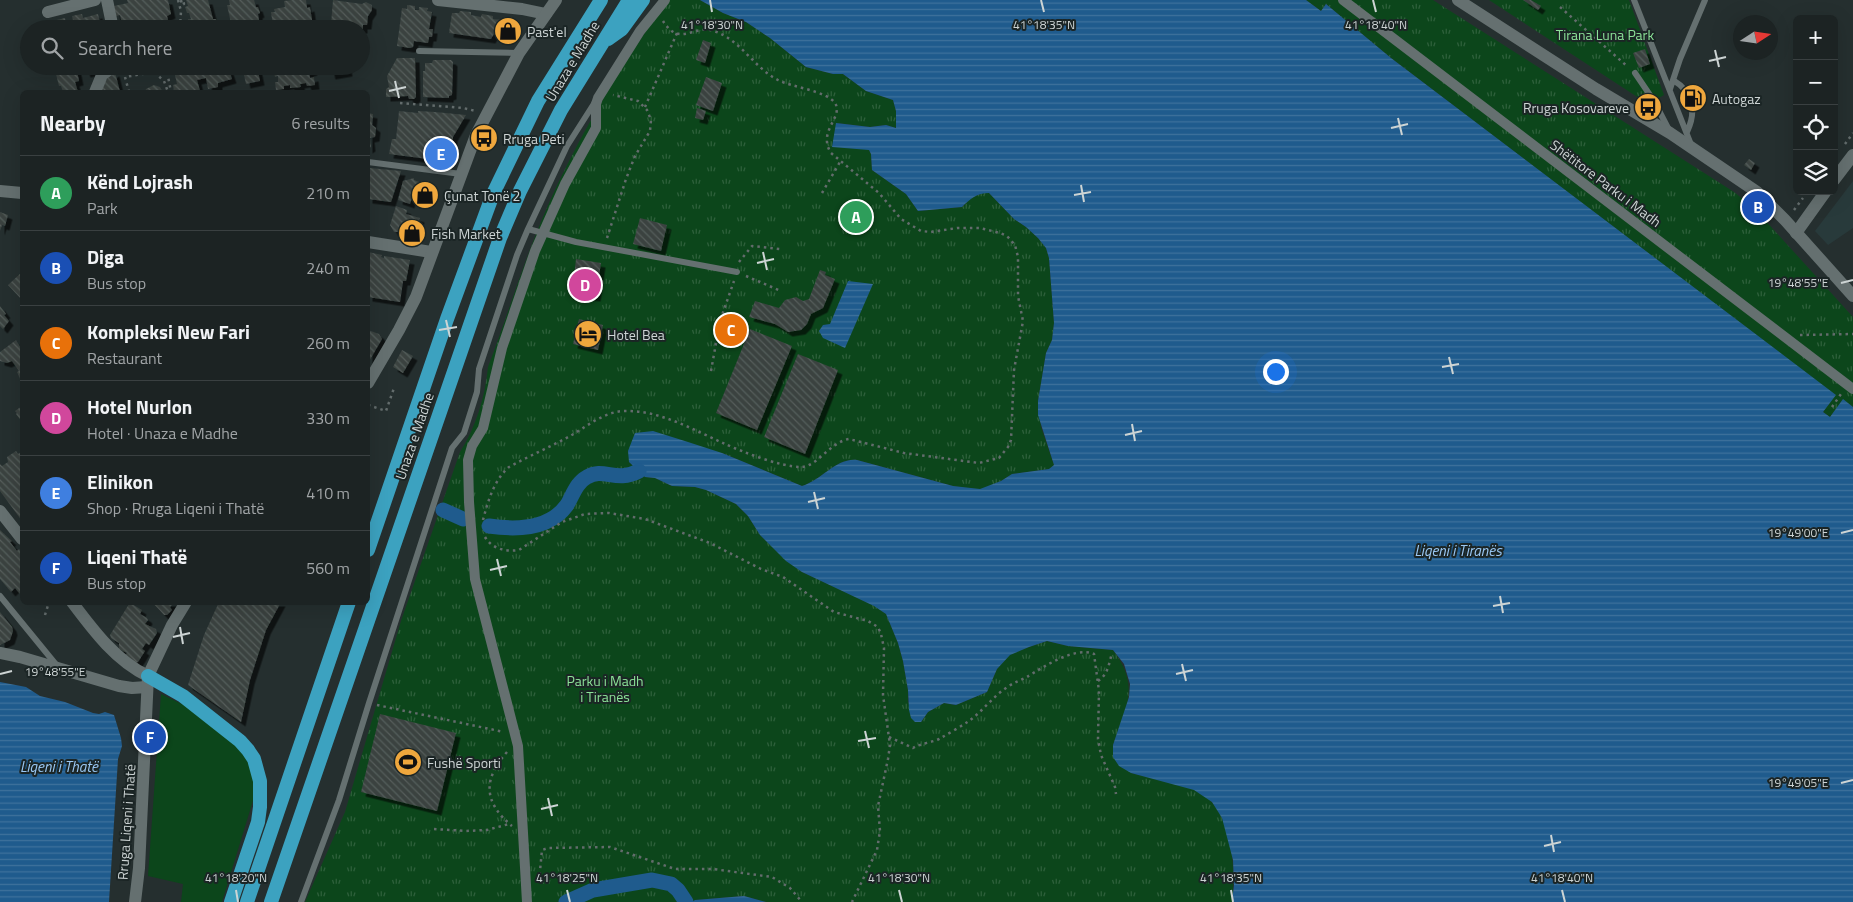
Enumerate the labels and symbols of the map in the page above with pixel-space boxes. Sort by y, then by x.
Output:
text: 41°18'30"N [681,15,743,34]
text: 41°18'35"N [1013,15,1075,34]
text: 41°18'40"N [1345,15,1407,34]
north arrow [1733,15,1778,60]
shop icon: Past'el [493,16,523,46]
street label: Unaza e Madhe [540,17,604,105]
place label: Past'el [527,21,567,42]
park label: Tirana Luna Park [1556,24,1654,45]
fuel station icon: Autogaz [1678,83,1708,113]
place label: Autogaz [1712,88,1761,109]
bus stop icon: Rruga Kosovareve [1633,92,1663,122]
place label: Rruga Kosovareve [1523,97,1629,118]
bus stop icon: Rruga Peti [469,123,499,153]
place label: Rruga Peti [503,128,564,149]
street label: Shëtitore Parku i Madh [1546,134,1666,232]
pin: E [425,135,457,173]
shop icon: Çunat Tonë 2 [410,180,440,210]
place label: Çunat Tonë 2 [444,185,520,206]
pin: B [1742,188,1774,226]
pin: A [840,198,872,236]
shop icon: Fish Market [397,218,427,248]
place label: Fish Market [431,223,501,244]
pin: D [569,266,601,304]
text: 19°48'55"E [1768,273,1829,292]
pin: C [715,311,747,349]
hotel icon: Hotel Bea [573,319,603,349]
place label: Hotel Bea [607,324,665,345]
your location [1263,359,1289,385]
street label: Unaza e Madhe [389,390,439,482]
text: 19°49'00"E [1768,523,1829,542]
water label: Liqeni i Tiranës [1414,539,1503,562]
text: 19°48'55"E [25,662,86,681]
park label: Parku i Madh i Tiranës [566,670,644,707]
pin: F [134,718,166,756]
sports icon: Fushë Sporti [393,747,423,777]
place label: Fushë Sporti [427,752,501,773]
water label: Liqeni i Thatë [20,755,99,778]
street label: Rruga Liqeni i Thatë [111,763,141,881]
text: 19°49'05"E [1768,773,1829,792]
text: 41°18'20"N [205,868,267,887]
text: 41°18'25"N [536,868,598,887]
text: 41°18'30"N [868,868,930,887]
text: 41°18'35"N [1200,868,1262,887]
text: 41°18'40"N [1531,868,1593,887]

